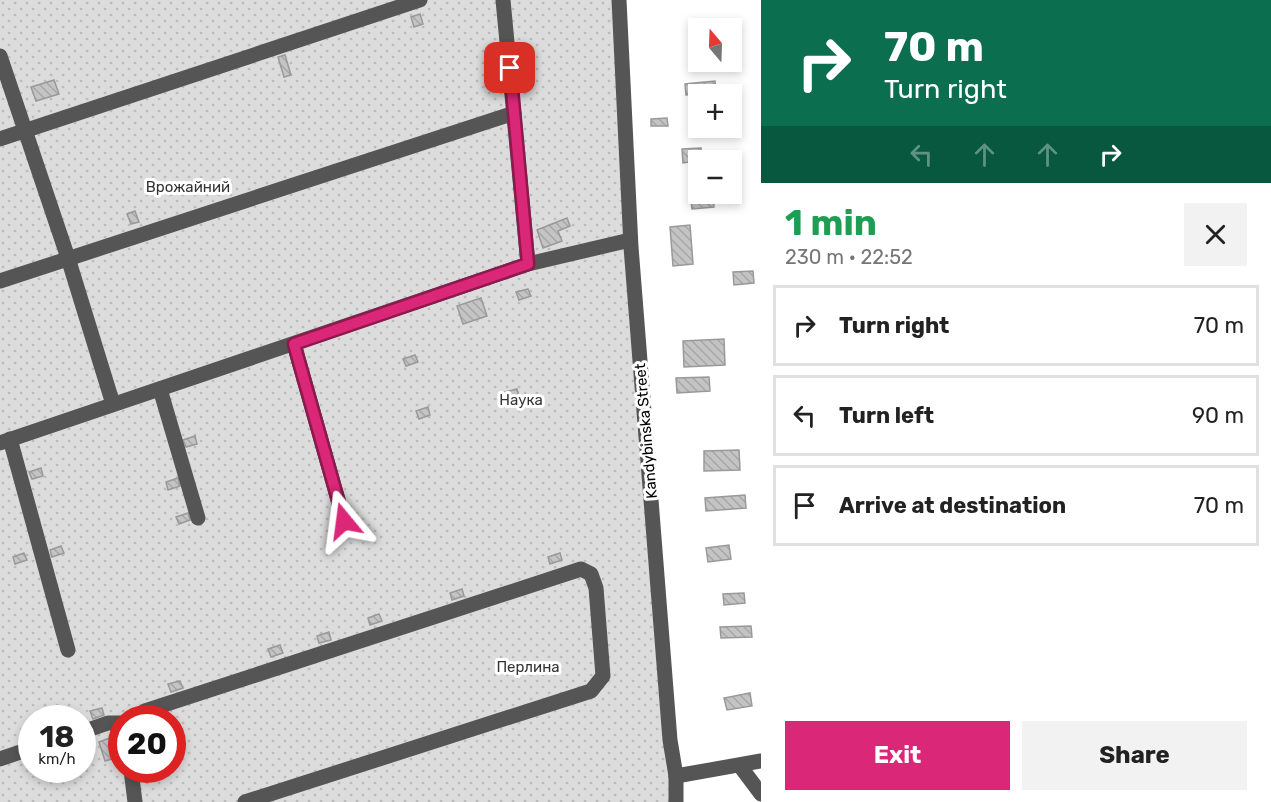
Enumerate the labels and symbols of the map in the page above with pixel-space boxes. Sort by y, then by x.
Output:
north arrow [688,18,742,72]
pin [484,42,535,93]
park label: Врожайний [146,178,230,196]
street label: Kandybinska Street [631,363,661,499]
park label: Наука [499,391,543,409]
position arrow [312,489,376,553]
park label: Перлина [496,658,560,676]
speed limit sign: 20 [108,705,186,783]

